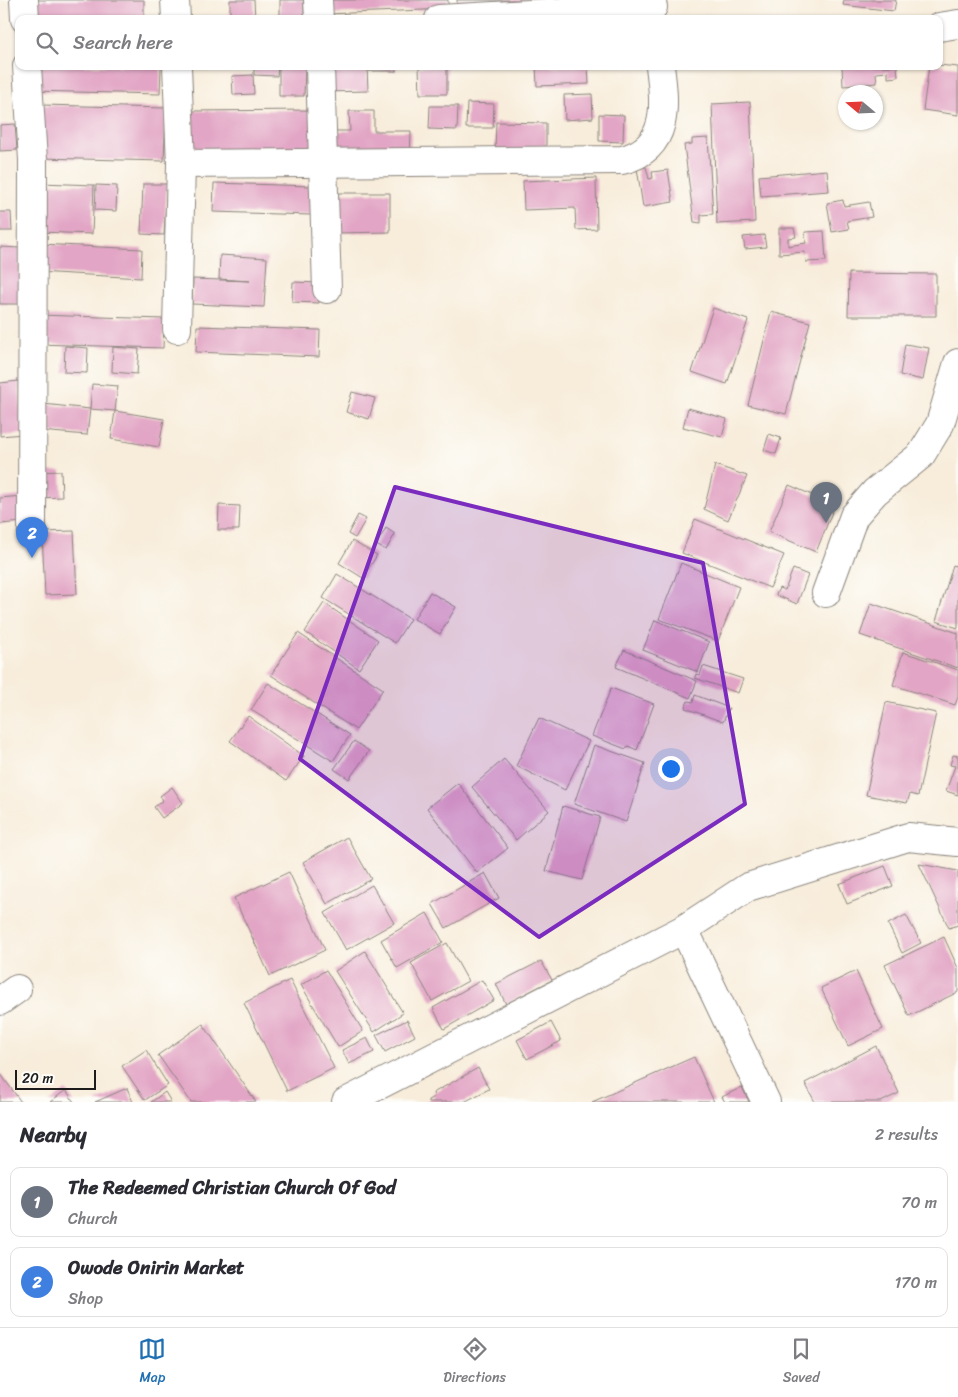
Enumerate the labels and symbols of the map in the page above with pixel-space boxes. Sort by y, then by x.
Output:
north arrow [838,85,883,130]
pin: 1 [810,482,842,523]
pin: 2 [16,517,48,558]
your location [658,756,684,782]
scale bar [15,1067,96,1090]

